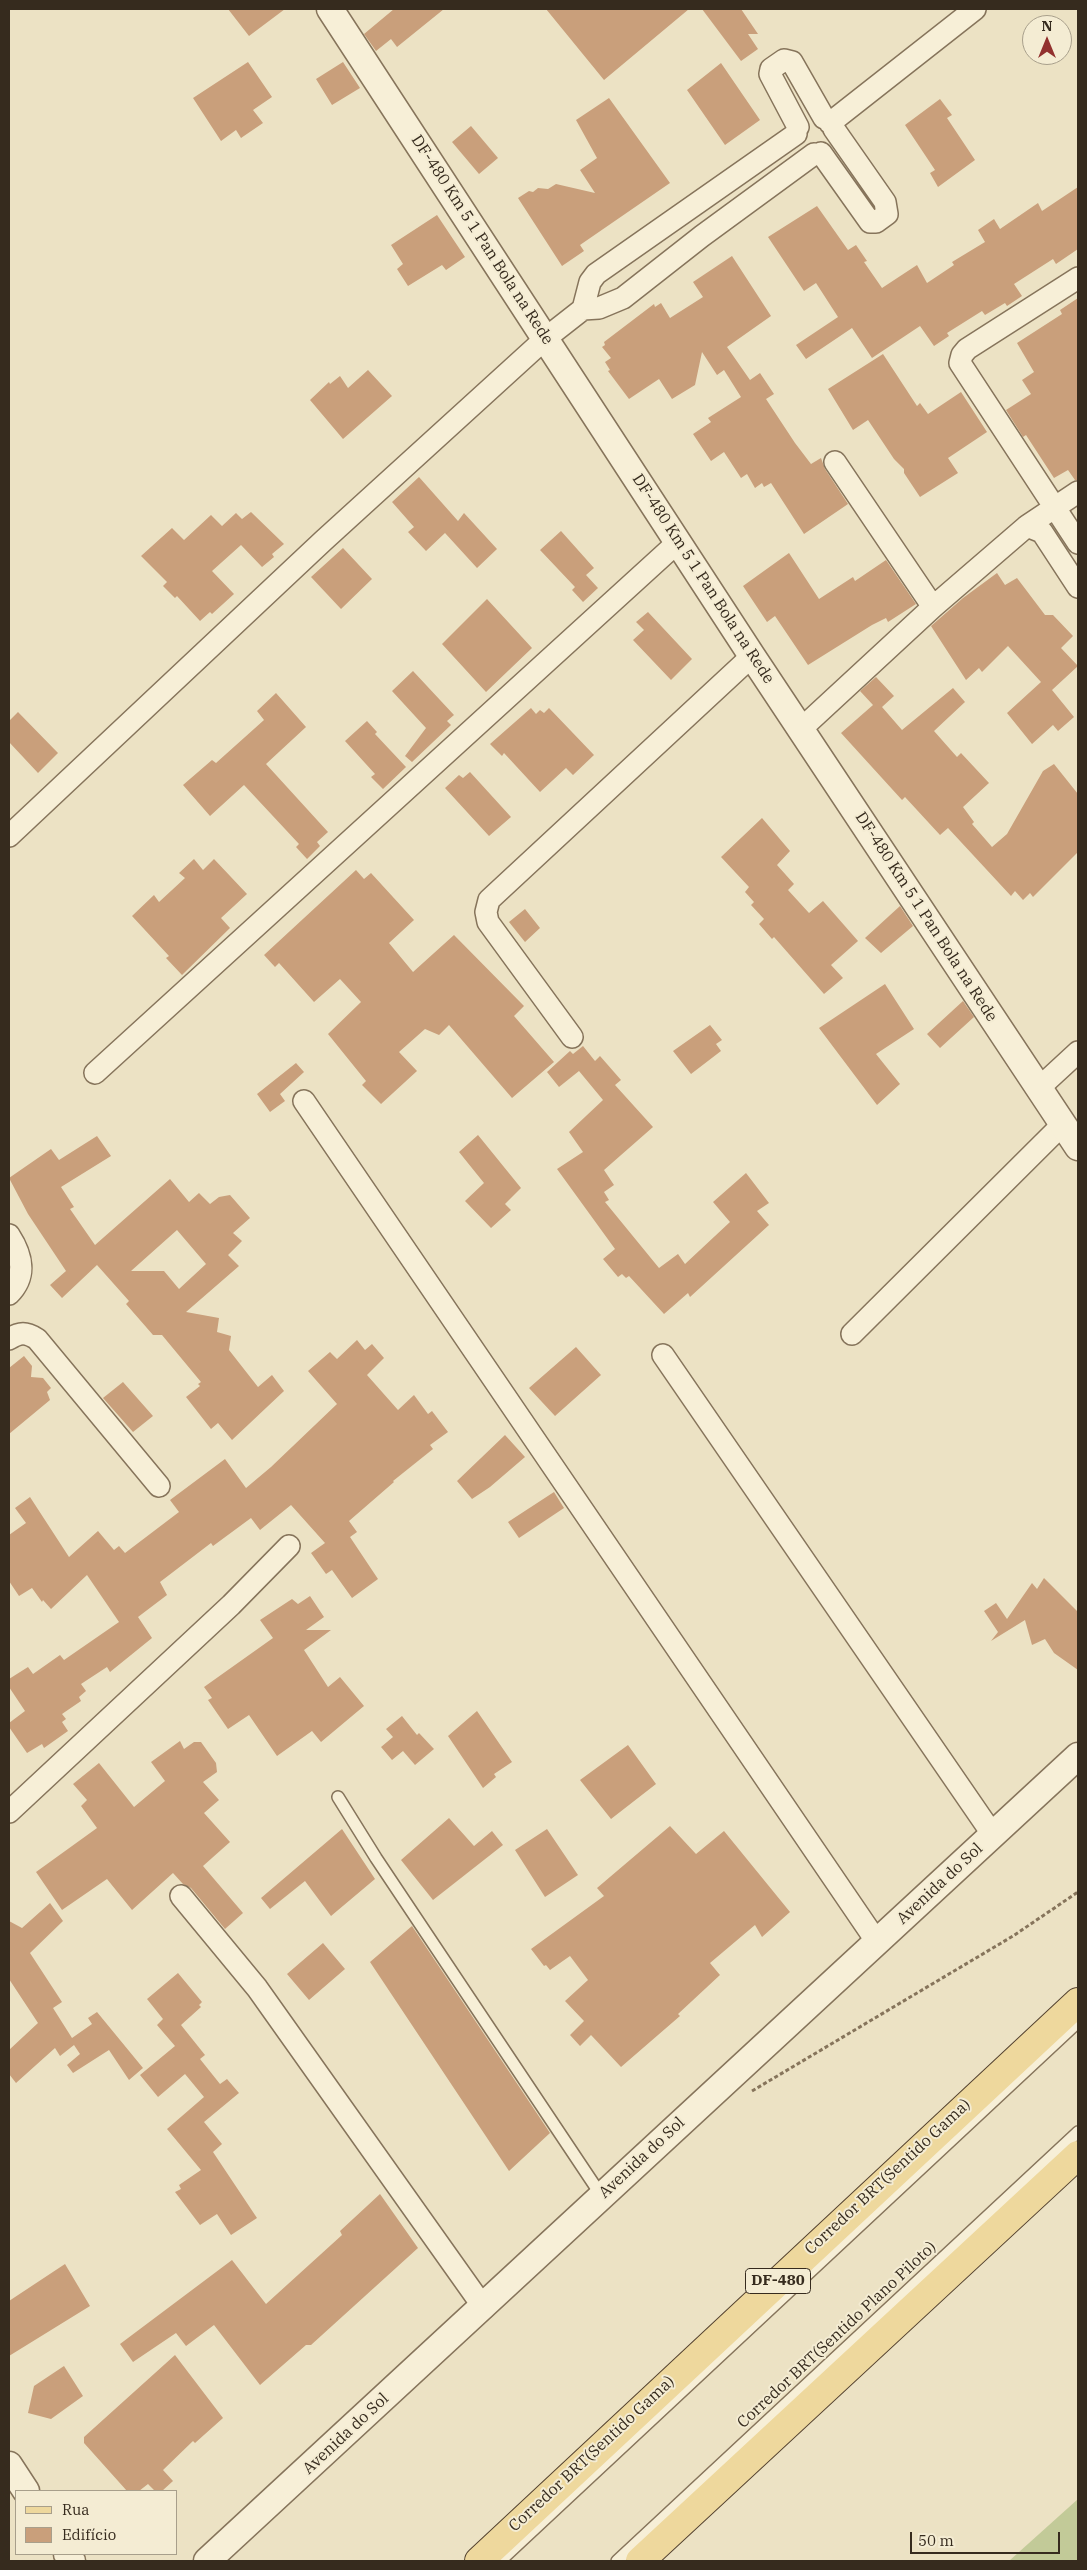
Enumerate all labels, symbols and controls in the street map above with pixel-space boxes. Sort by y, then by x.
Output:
north arrow [1022,15,1072,65]
text: N [1041,17,1053,35]
street label: DF-480 Km 5 1 Pan Bola na Rede [407,132,557,348]
street label: DF-480 Km 5 1 Pan Bola na Rede [628,471,778,687]
street label: DF-480 Km 5 1 Pan Bola na Rede [851,809,1001,1025]
street label: Avenida do Sol [893,1839,987,1929]
street label: Corredor BRT(Sentido Gama) [801,2095,975,2259]
street label: Avenida do Sol [595,2113,689,2203]
street label: Corredor BRT(Sentido Plano Piloto) [733,2238,941,2432]
road number: DF-480 [746,2268,810,2294]
street label: Corredor BRT(Sentido Gama) [505,2372,679,2536]
street label: Avenida do Sol [299,2389,393,2479]
legend [15,2490,178,2555]
text: Rua [62,2500,89,2519]
scale bar [912,2522,1062,2554]
text: Edifício [62,2525,116,2544]
text: 50 m [918,2531,954,2550]

